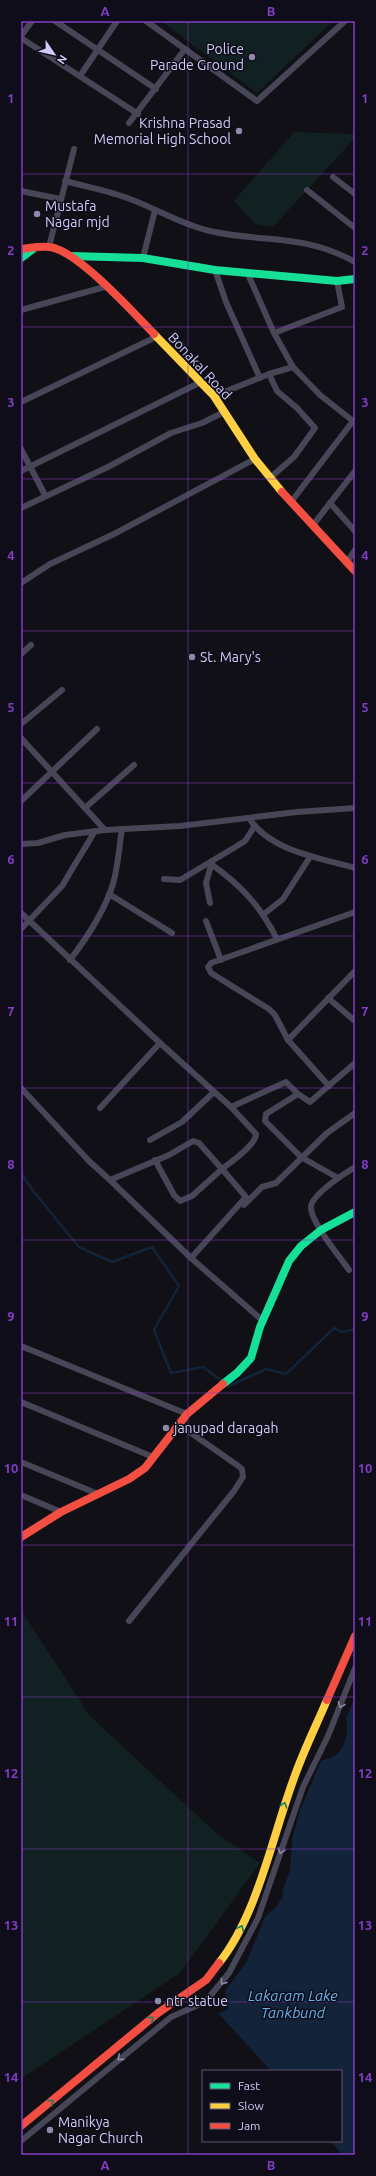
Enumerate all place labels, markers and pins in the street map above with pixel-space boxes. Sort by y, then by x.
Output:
place label: Police Parade Ground [150,41,244,73]
marker: Police Parade Ground [247,52,257,62]
place label: Krishna Prasad Memorial High School [94,115,231,147]
marker: Krishna Prasad Memorial High School [234,126,244,136]
place label: Mustafa Nagar mjd [45,198,110,230]
marker: Mustafa Nagar mjd [32,209,42,219]
place label: St. Mary's [200,649,261,665]
marker: St. Mary's [187,652,197,662]
place label: janupad daragah [173,1420,278,1436]
marker: janupad daragah [161,1423,171,1433]
place label: ntr statue [166,1993,228,2009]
marker: ntr statue [153,1996,163,2006]
place label: Manikya Nagar Church [58,2114,143,2146]
marker: Manikya Nagar Church [45,2125,55,2135]

